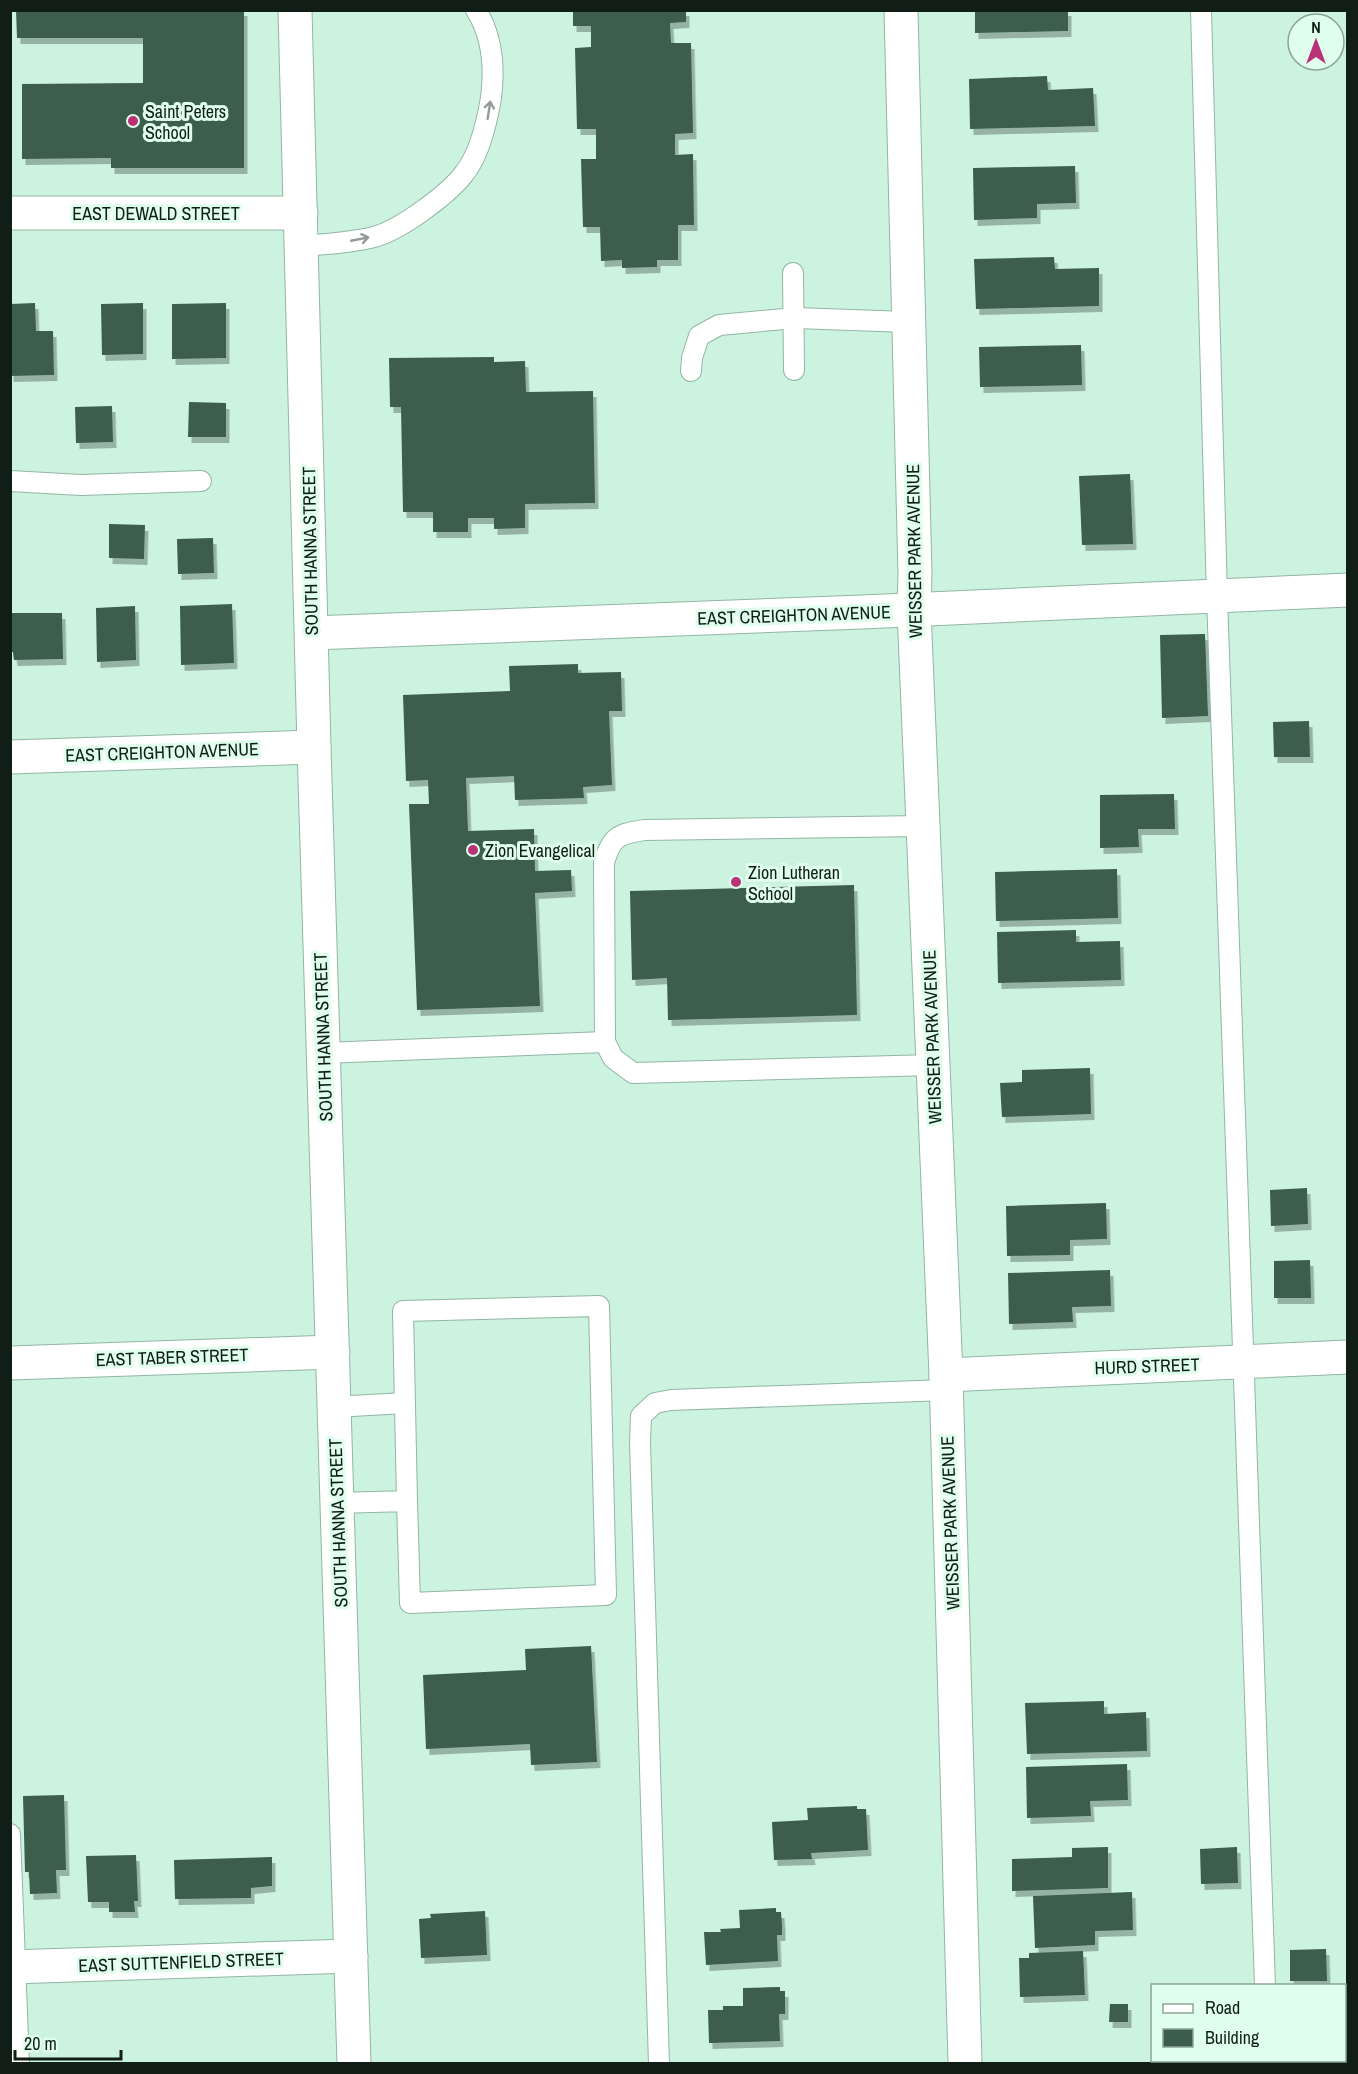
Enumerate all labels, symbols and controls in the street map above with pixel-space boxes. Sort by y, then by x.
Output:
north arrow [1286,12,1346,72]
text: N [1311,16,1321,38]
place label: Saint Peters School [145,99,226,145]
one-way arrow [483,100,494,120]
marker: Saint Peters School [126,114,140,128]
street label: EAST DEWALD STREET [72,201,240,226]
one-way arrow [349,233,369,244]
street label: WEISSER PARK AVENUE [900,464,928,638]
street label: SOUTH HANNA STREET [296,466,324,636]
street label: EAST CREIGHTON AVENUE [697,599,891,631]
street label: EAST CREIGHTON AVENUE [65,736,259,768]
place label: Zion Evangelical [485,838,595,863]
marker: Zion Evangelical [466,843,480,857]
place label: Zion Lutheran School [748,860,840,906]
marker: Zion Lutheran School [729,875,743,889]
street label: WEISSER PARK AVENUE [916,950,948,1124]
street label: SOUTH HANNA STREET [308,952,338,1122]
street label: EAST TABER STREET [95,1342,249,1372]
street label: HURD STREET [1094,1352,1200,1380]
street label: WEISSER PARK AVENUE [934,1436,966,1610]
street label: SOUTH HANNA STREET [323,1438,353,1608]
street label: EAST SUTTENFIELD STREET [78,1946,284,1978]
legend [1151,1984,1346,2062]
text: Road [1205,1995,1240,2020]
scale bar [15,2023,122,2061]
text: Building [1205,2025,1260,2050]
text: 20 m [24,2031,57,2056]

